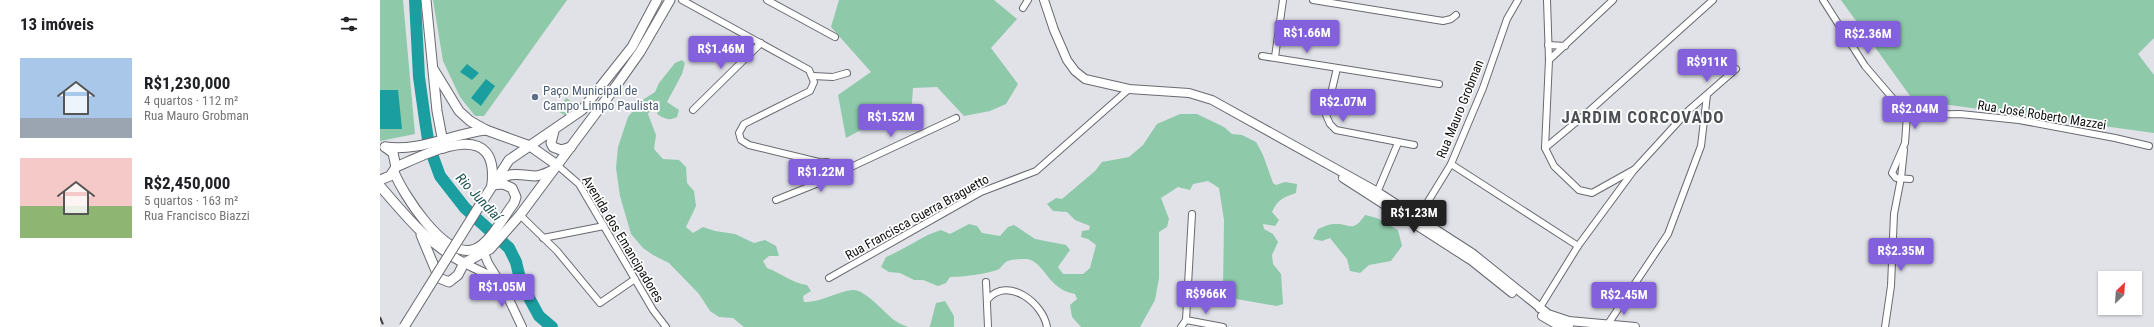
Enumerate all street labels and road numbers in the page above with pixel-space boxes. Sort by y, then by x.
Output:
street label: Rua Mauro Grobman [1433,58,1487,160]
street label: Rua José Roberto Mazzei [1977,97,2107,133]
street label: Rua Francisca Guerra Braguetto [843,171,991,263]
street label: Avenida dos Emancipadores [579,173,667,305]

